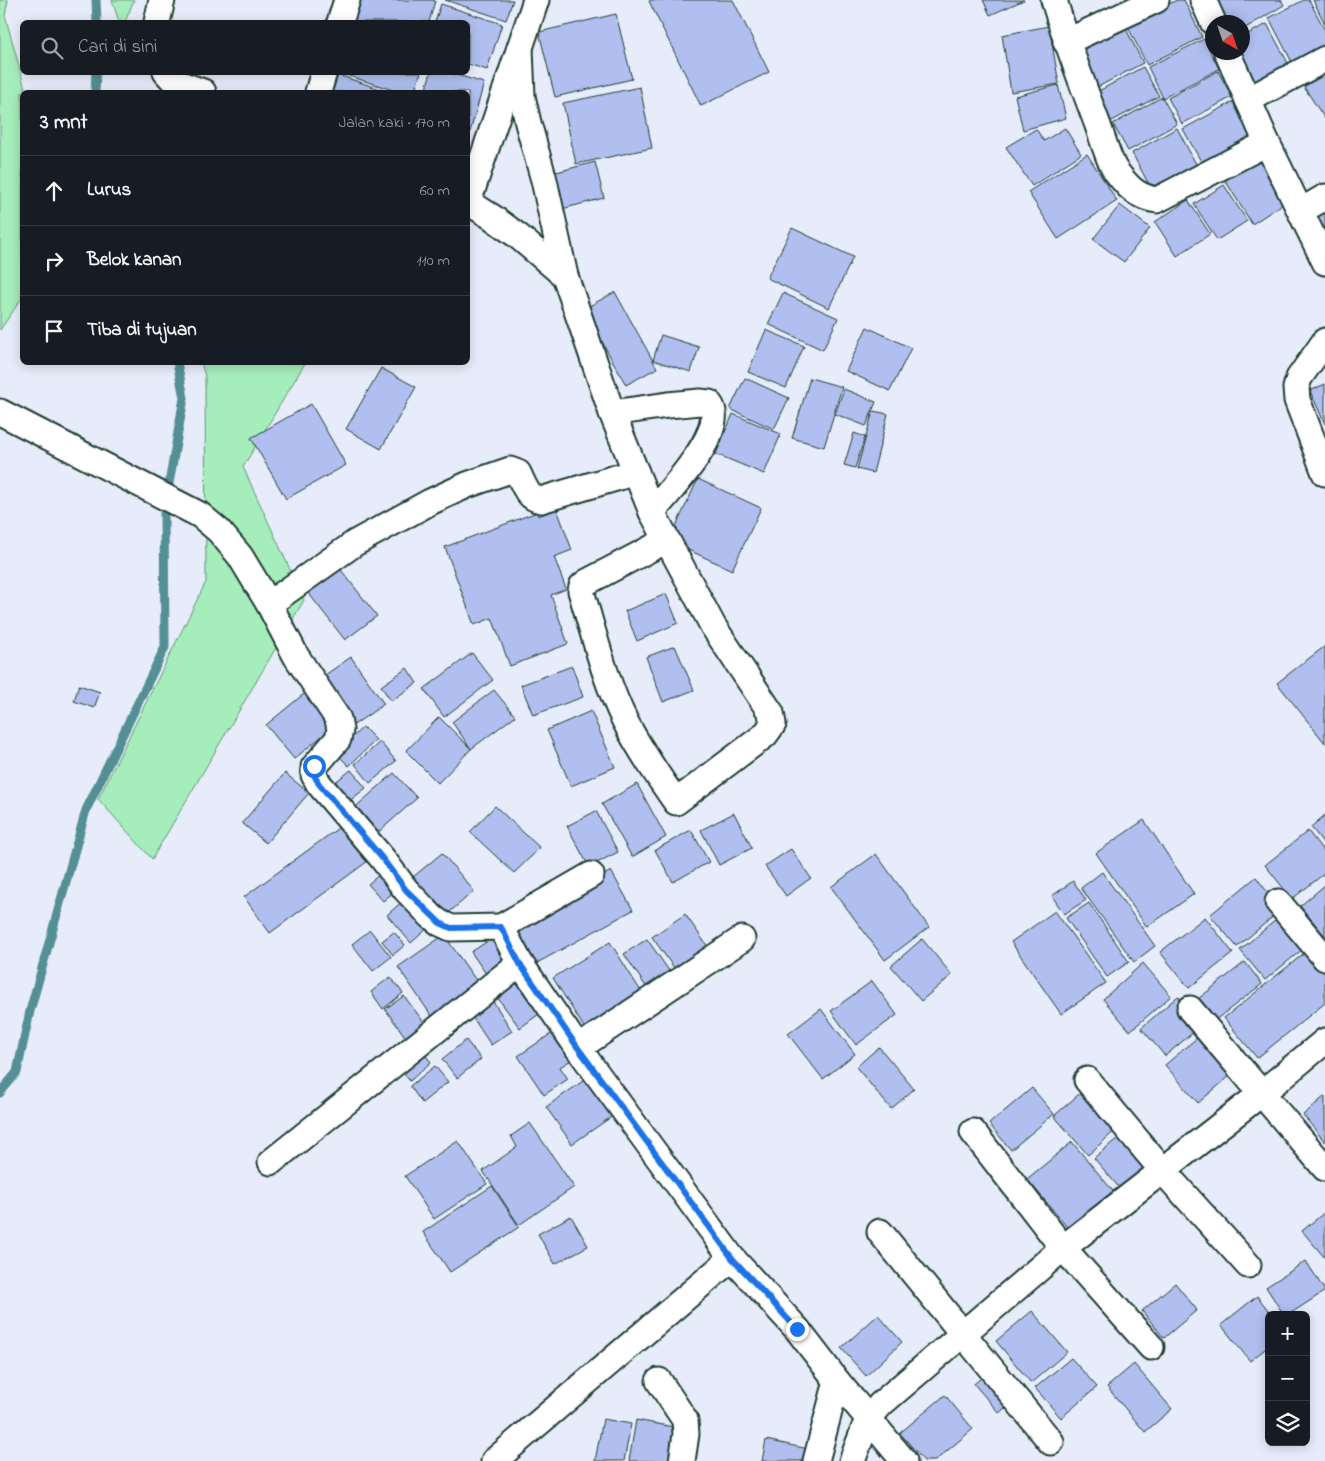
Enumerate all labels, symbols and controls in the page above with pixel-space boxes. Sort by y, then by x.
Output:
north arrow [1205,15,1250,60]
search box [20,20,470,75]
icon: search [38,34,66,62]
text: Cari di sini [78,34,157,61]
text: 3 mnt [40,108,88,138]
text: Jalan kaki · 170 m [338,111,450,135]
icon: ahead [40,177,68,205]
text: Lurus [87,177,131,204]
text: 60 m [420,179,450,203]
icon: right [40,247,68,275]
text: Belok kanan [87,247,181,274]
text: 110 m [416,249,450,273]
icon: arrive [40,317,68,345]
text: Tiba di tujuan [87,317,197,344]
route start [303,755,326,778]
map controls [1265,1311,1310,1446]
button: + [1265,1311,1310,1356]
route end [786,1318,809,1341]
button: − [1265,1356,1310,1401]
button: layers [1265,1401,1310,1446]

